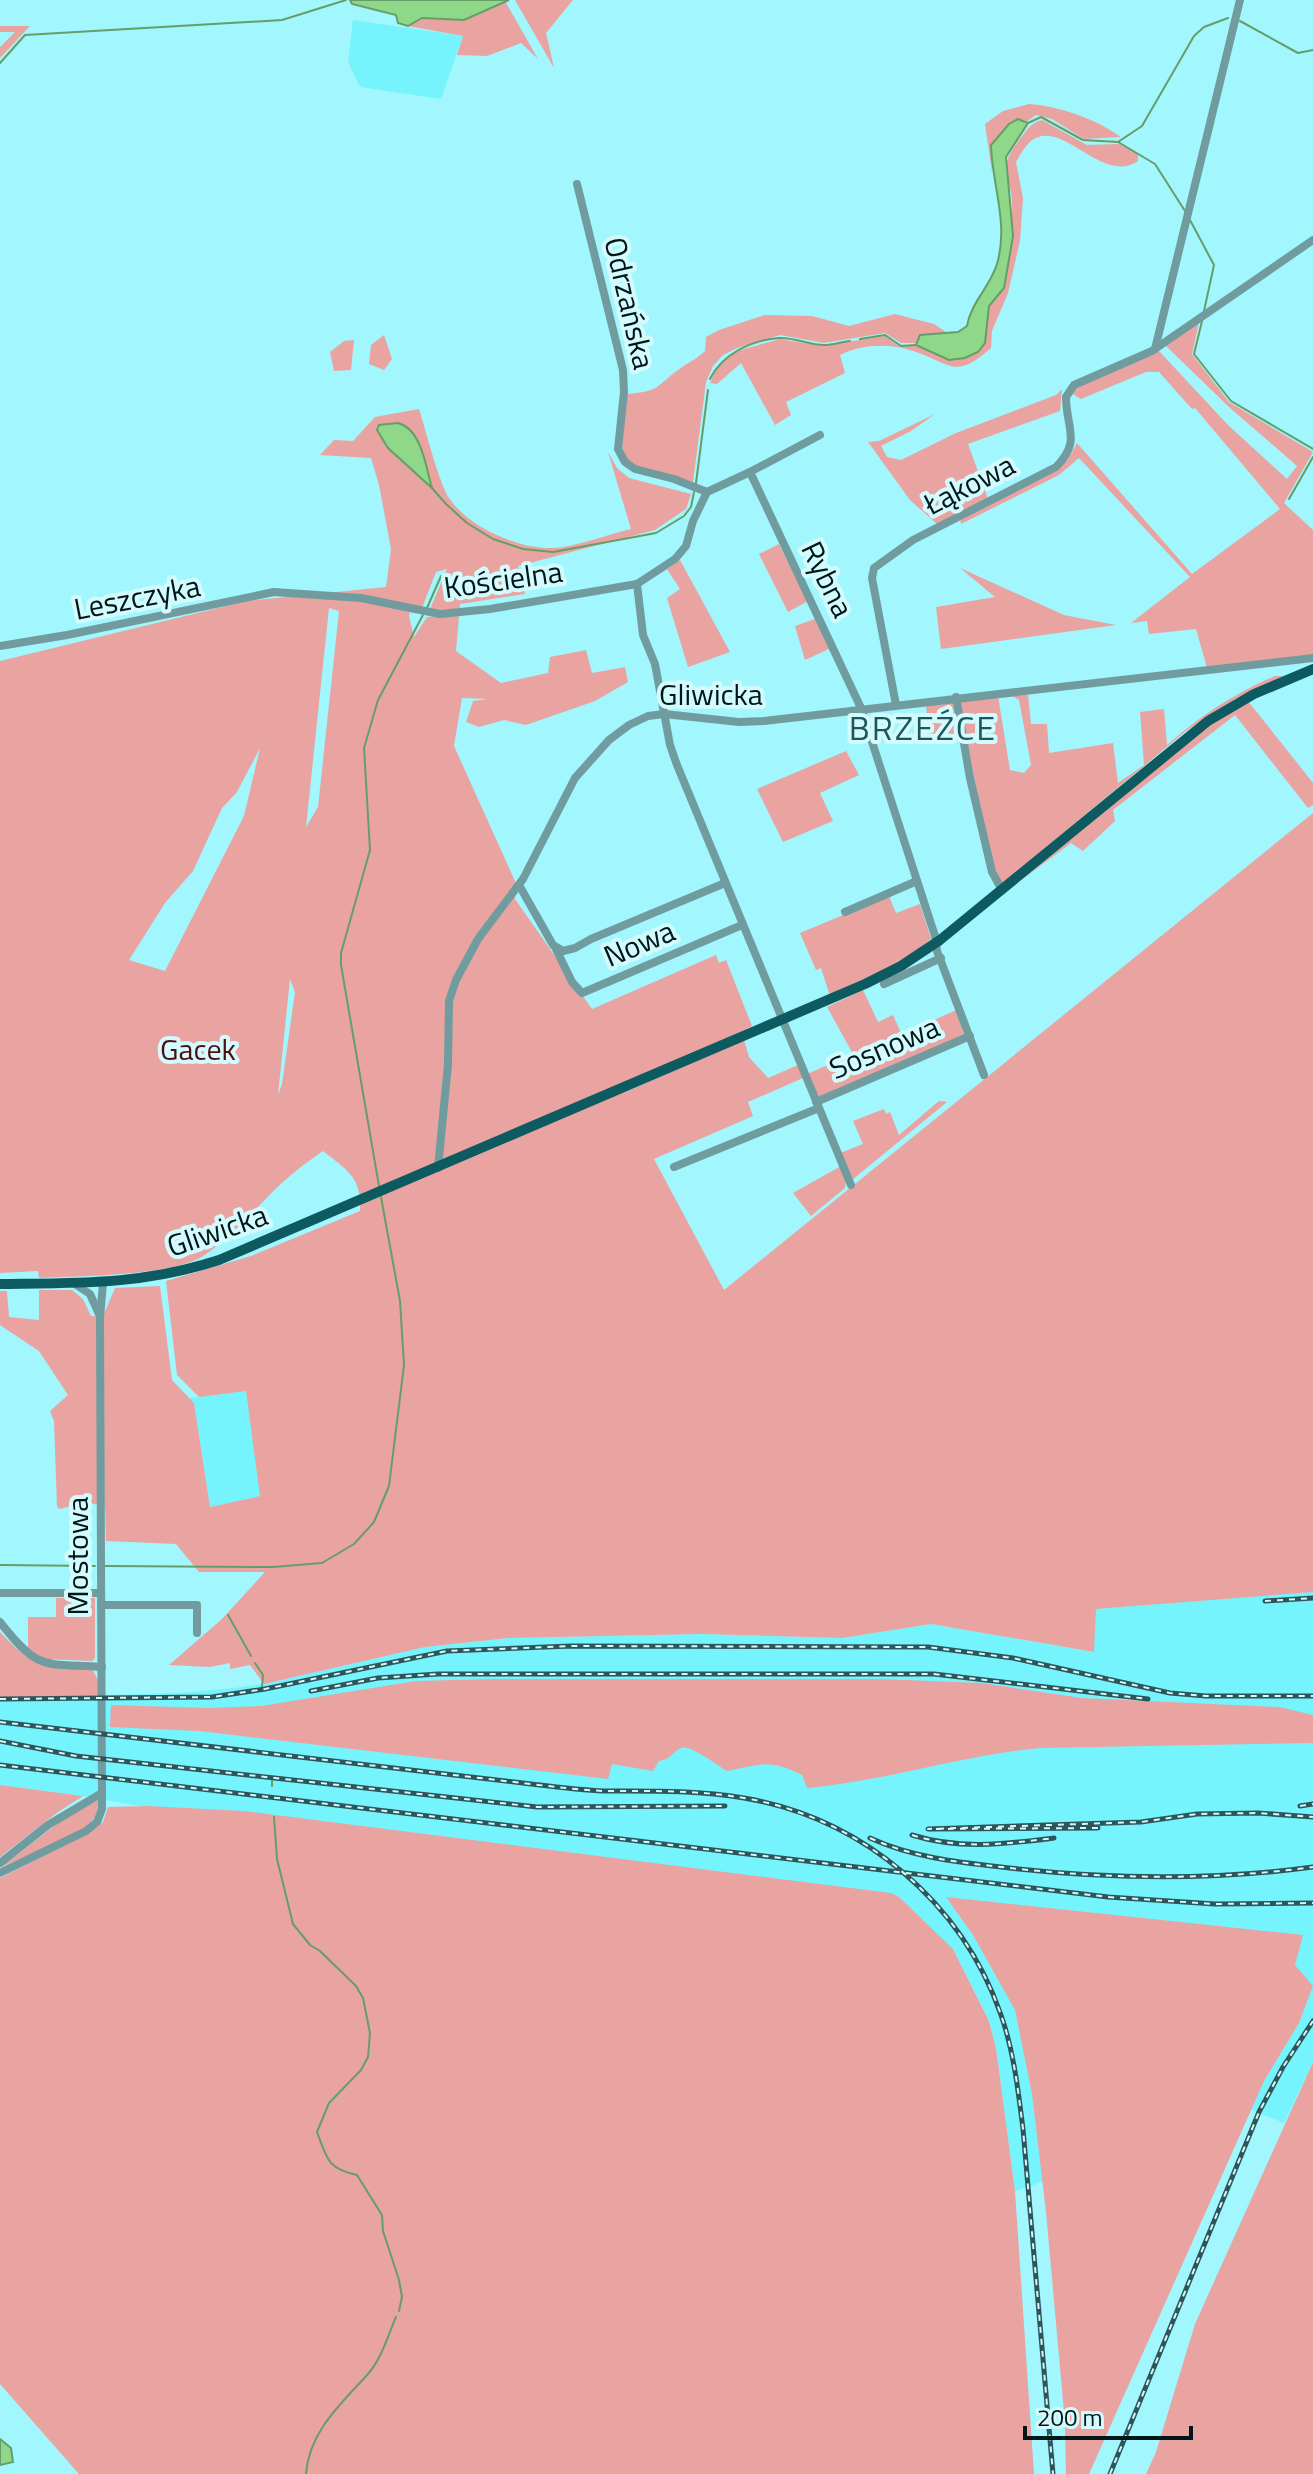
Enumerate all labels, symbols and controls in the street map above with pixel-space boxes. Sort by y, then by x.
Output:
street label: Odrzańska [593,232,667,374]
street label: Łąkowa [914,442,1023,527]
street label: Rybna [790,533,866,625]
street label: Kościelna [441,548,565,610]
street label: Leszczyka [70,562,204,632]
street label: Gliwicka [659,671,763,717]
district label: BRZEŹCE [849,701,997,753]
street label: Nowa [596,907,682,979]
street label: Sosnowa [822,1003,946,1091]
park label: Gacek [160,1026,236,1072]
street label: Gliwicka [160,1191,274,1269]
street label: Mostowa [54,1497,100,1615]
scale bar [1025,2390,1191,2440]
text: 200 m [1037,2399,1103,2435]

